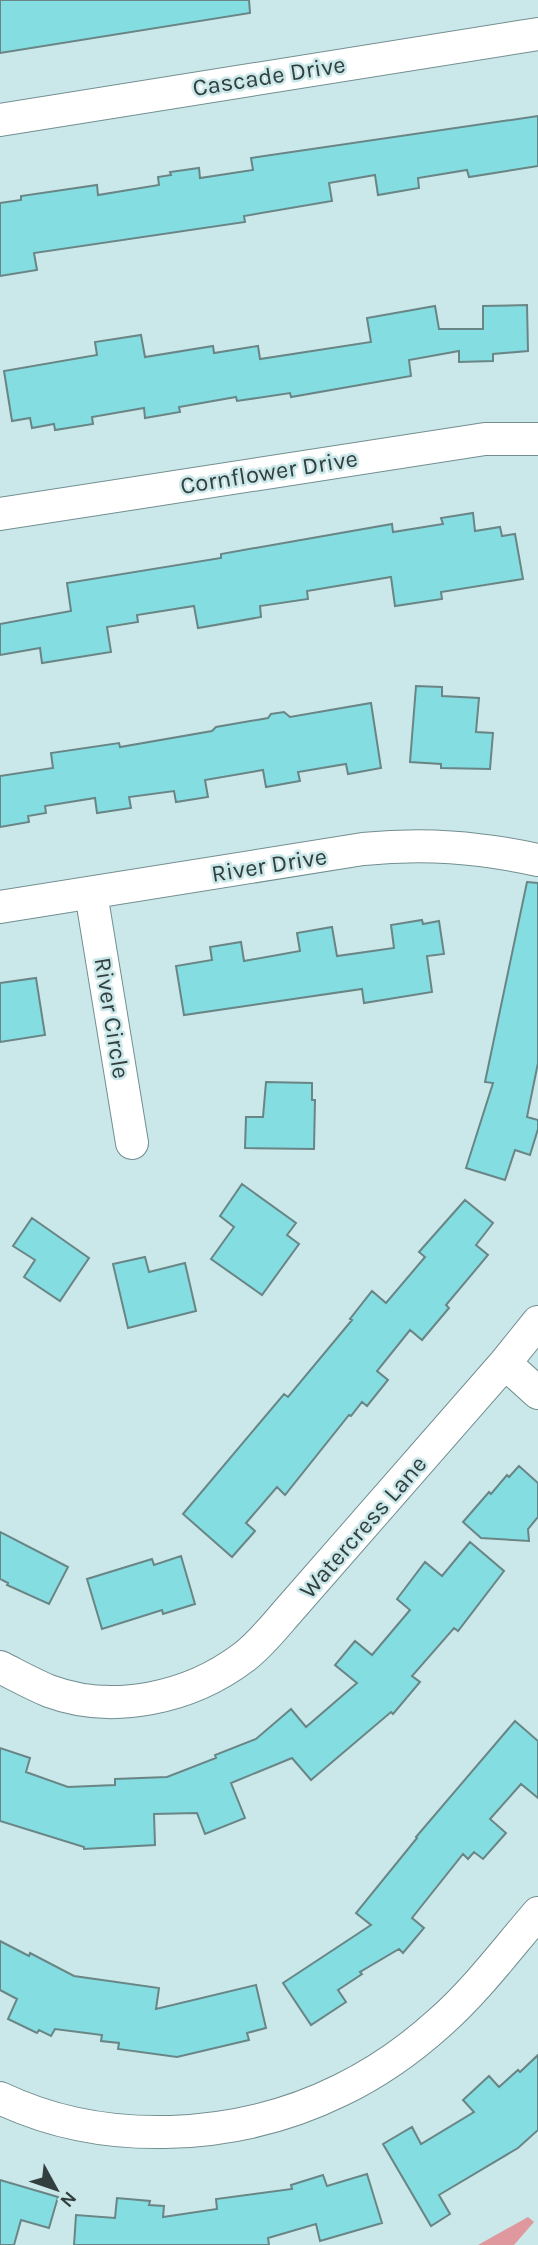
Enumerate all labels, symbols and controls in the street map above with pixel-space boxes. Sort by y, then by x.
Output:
street label: Cascade Drive [191,50,347,102]
street label: Cornflower Drive [178,444,360,500]
street label: River Drive [209,842,329,888]
street label: River Circle [89,955,135,1081]
street label: Watercress Lane [294,1450,432,1604]
north arrow [21,2154,91,2224]
text: N [55,2187,81,2212]

